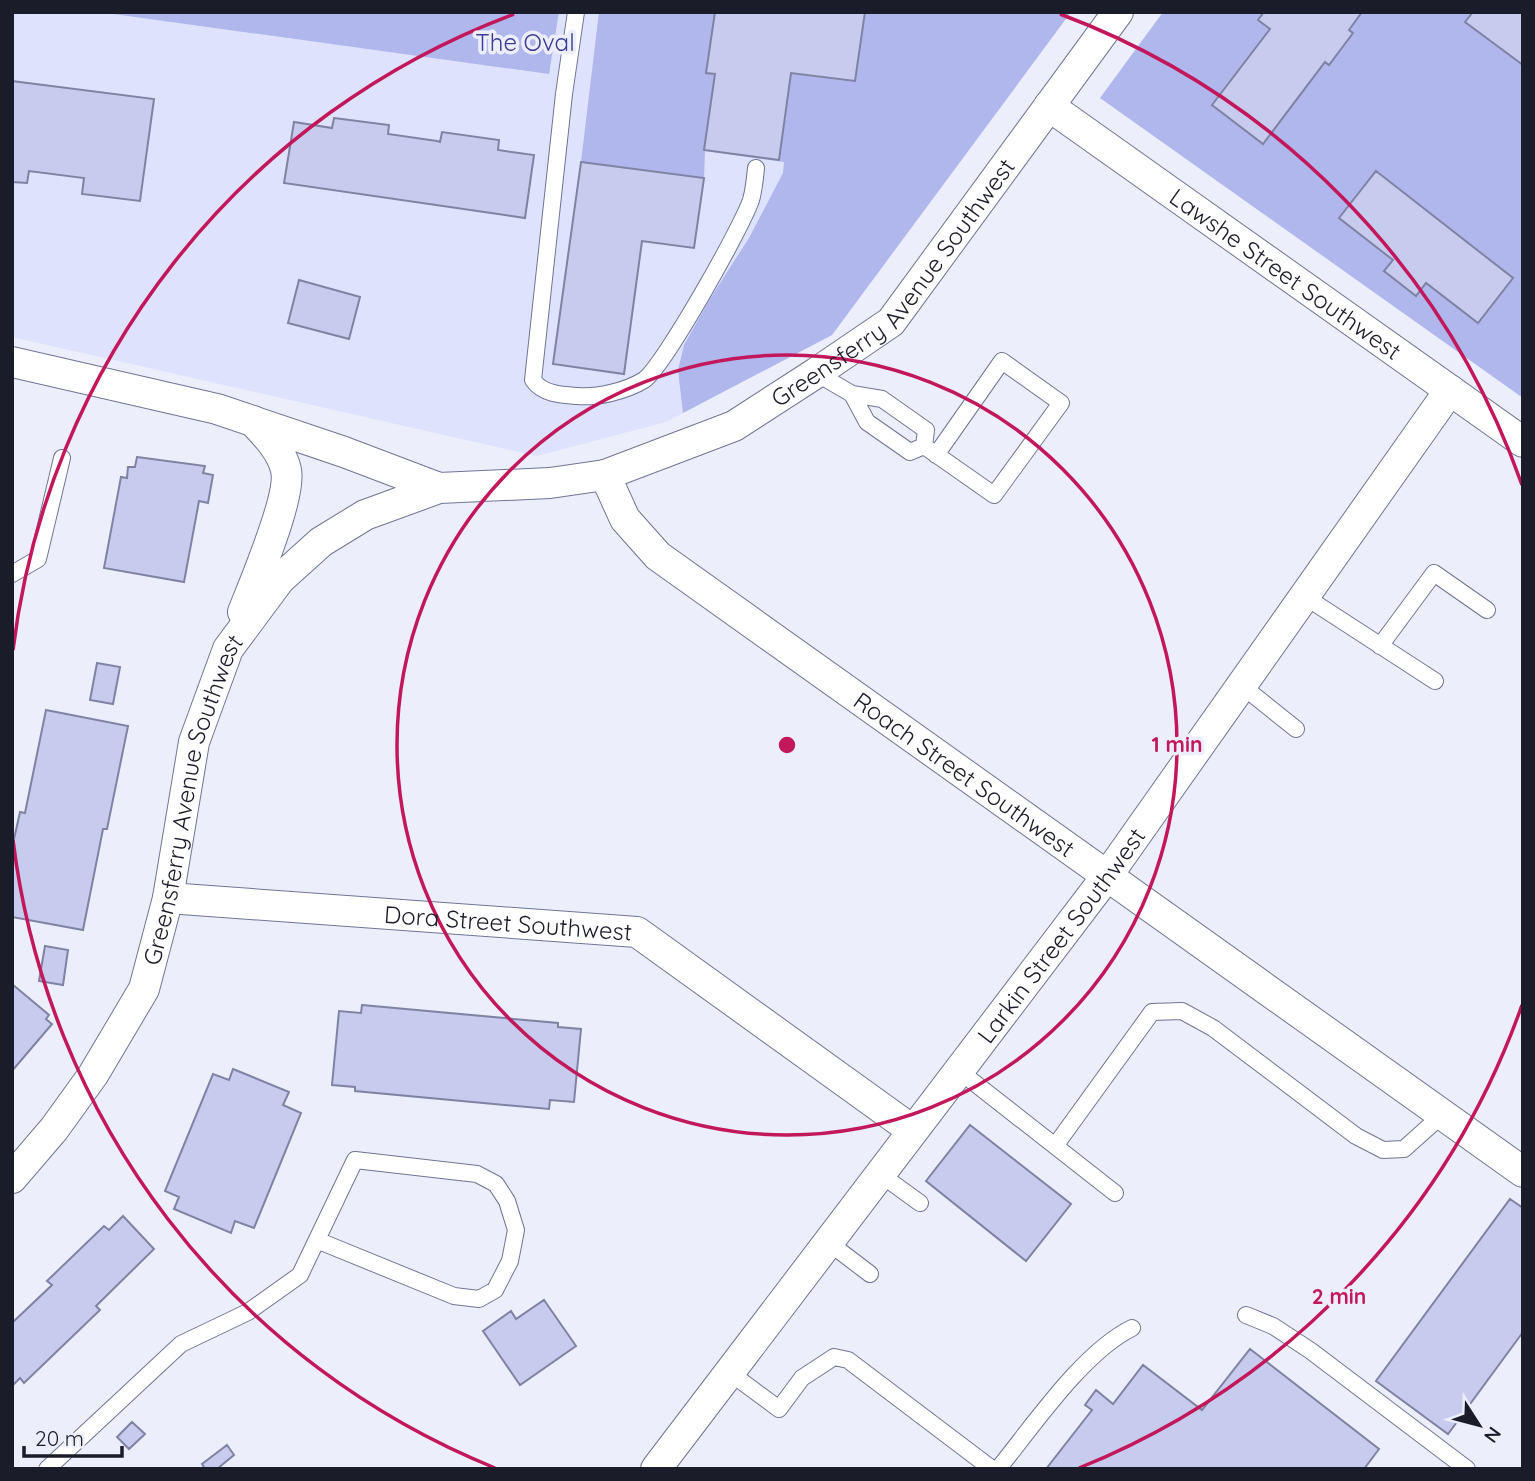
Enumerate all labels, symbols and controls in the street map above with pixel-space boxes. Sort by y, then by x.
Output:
park label: The Oval [475,27,575,57]
street label: Greensferry Avenue Southwest [765,152,1021,413]
street label: Lawshe Street Southwest [1164,181,1407,366]
street label: Greensferry Avenue Southwest [136,628,249,968]
street label: Roach Street Southwest [848,685,1081,863]
text: 1 min [1152,731,1202,757]
centre of rings [775,733,799,757]
street label: Larkin Street Southwest [970,822,1151,1049]
street label: Dora Street Southwest [383,899,633,947]
text: 2 min [1312,1283,1366,1309]
north arrow [1444,1390,1514,1460]
scale bar [24,1414,122,1458]
text: N [1479,1422,1507,1448]
text: 20 m [35,1425,84,1451]

